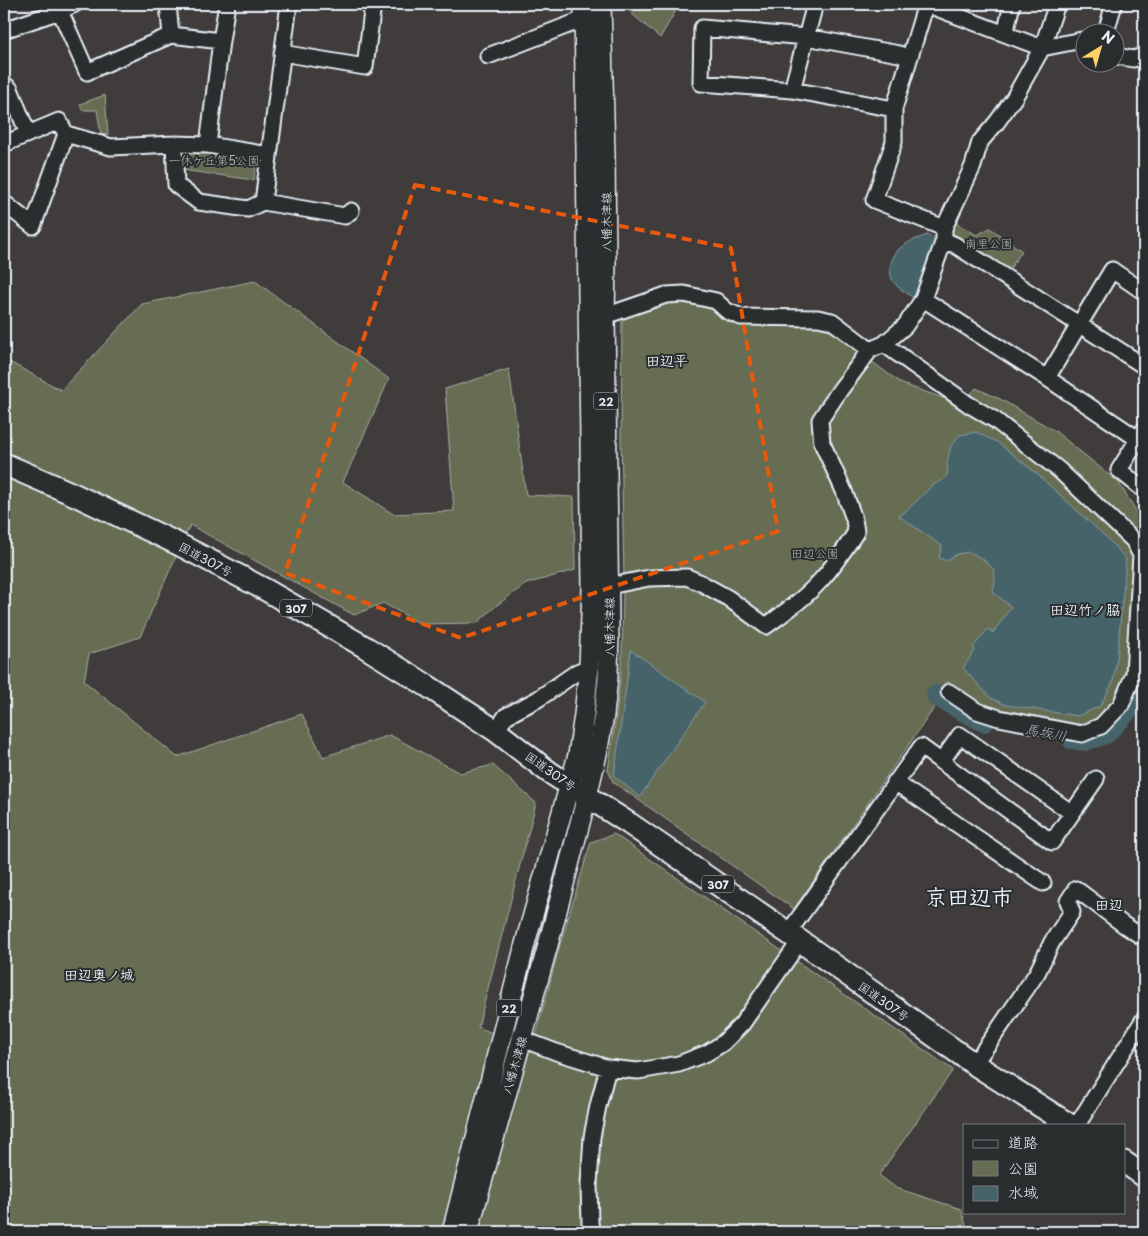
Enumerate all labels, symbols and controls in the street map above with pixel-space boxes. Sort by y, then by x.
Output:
north arrow [1076,22,1126,72]
text: N [1097,25,1119,49]
park label: 一休ケ丘第5公園 [168,151,260,169]
street label: 八幡木津線 [597,192,615,252]
park label: 南里公園 [965,234,1013,252]
district label: 田辺平 [646,350,688,371]
road number: 22 [594,392,618,410]
street label: 国道307号 [176,537,236,581]
park label: 田辺公園 [791,544,839,562]
street label: 八幡木津線 [600,597,618,657]
district label: 田辺竹ノ脇 [1050,599,1120,620]
road number: 307 [280,600,312,616]
water label: 馬坂川 [1023,718,1069,746]
street label: 国道307号 [522,747,580,795]
road number: 307 [702,876,734,892]
district label: 京田辺市 [925,879,1013,912]
district label: 田辺 [1095,894,1123,915]
district label: 田辺奥ノ城 [64,964,134,985]
street label: 国道307号 [855,977,913,1025]
road number: 22 [496,1000,522,1016]
street label: 八幡木津線 [497,1034,531,1096]
legend [963,1124,1126,1214]
text: 道路 [1008,1130,1038,1153]
text: 公園 [1008,1156,1038,1179]
text: 水域 [1008,1180,1038,1203]

